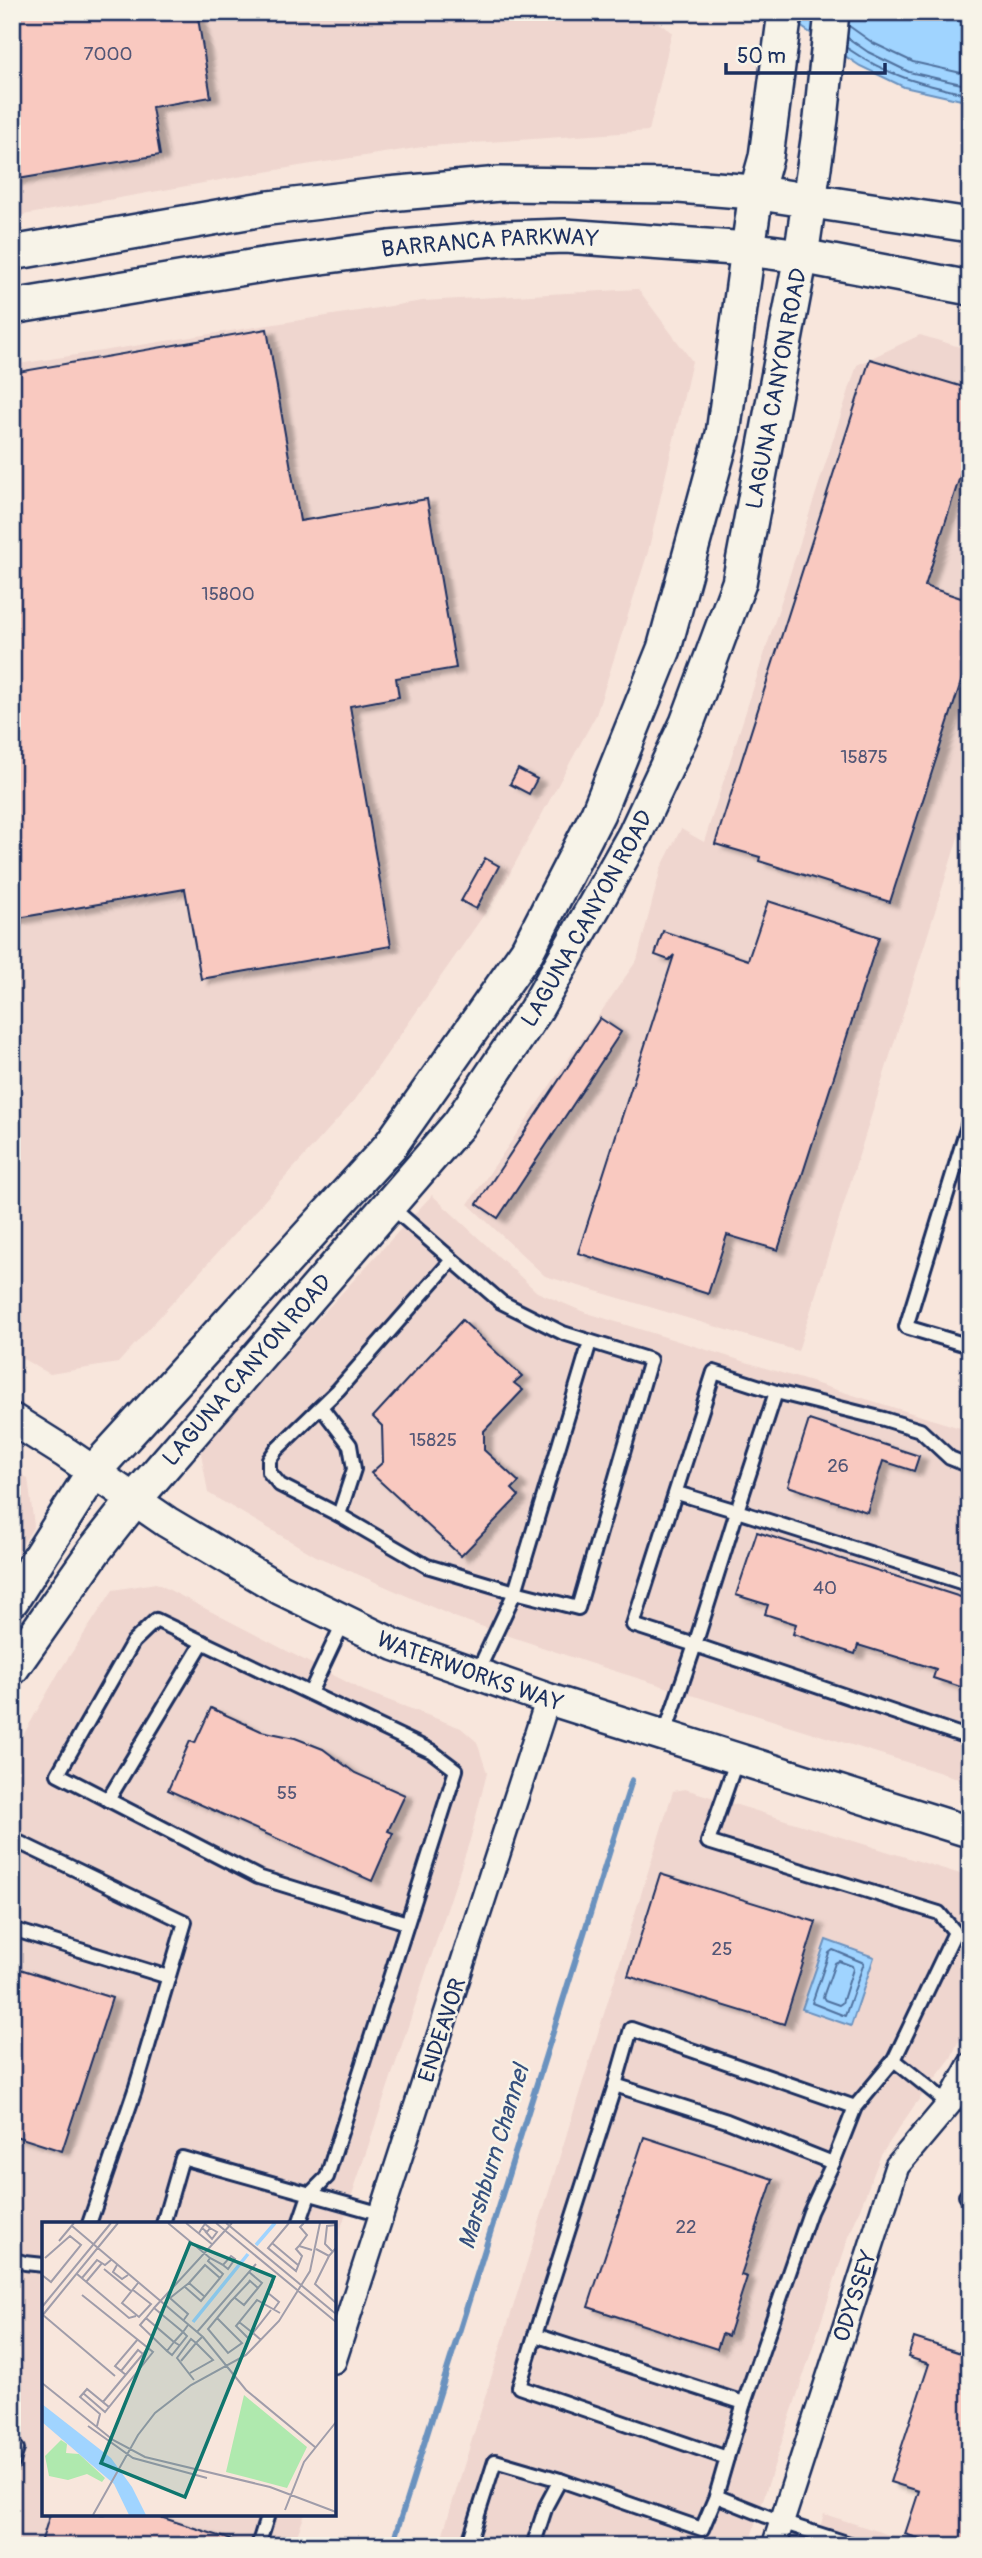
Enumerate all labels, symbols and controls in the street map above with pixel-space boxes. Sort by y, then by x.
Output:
scale bar [726,32,886,76]
house number: 7000 [84,42,132,66]
text: 50 m [737,43,786,70]
street label: BARRANCA PARKWAY [379,221,600,263]
street label: LAGUNA CANYON ROAD [739,266,813,511]
house number: 15800 [201,582,255,606]
house number: 15875 [840,745,888,769]
street label: LAGUNA CANYON ROAD [514,805,659,1032]
street label: LAGUNA CANYON ROAD [156,1268,338,1472]
house number: 15825 [409,1428,457,1452]
house number: 26 [827,1454,849,1478]
house number: 40 [813,1576,837,1600]
street label: WATERWORKS WAY [372,1624,567,1717]
house number: 55 [277,1781,297,1805]
house number: 25 [712,1937,732,1961]
street label: ENDEAVOR [412,1974,472,2086]
water label: Marshburn Channel [452,2059,537,2253]
house number: 22 [675,2215,697,2239]
inset map [42,2222,336,2516]
street label: ODYSSEY [827,2247,883,2345]

